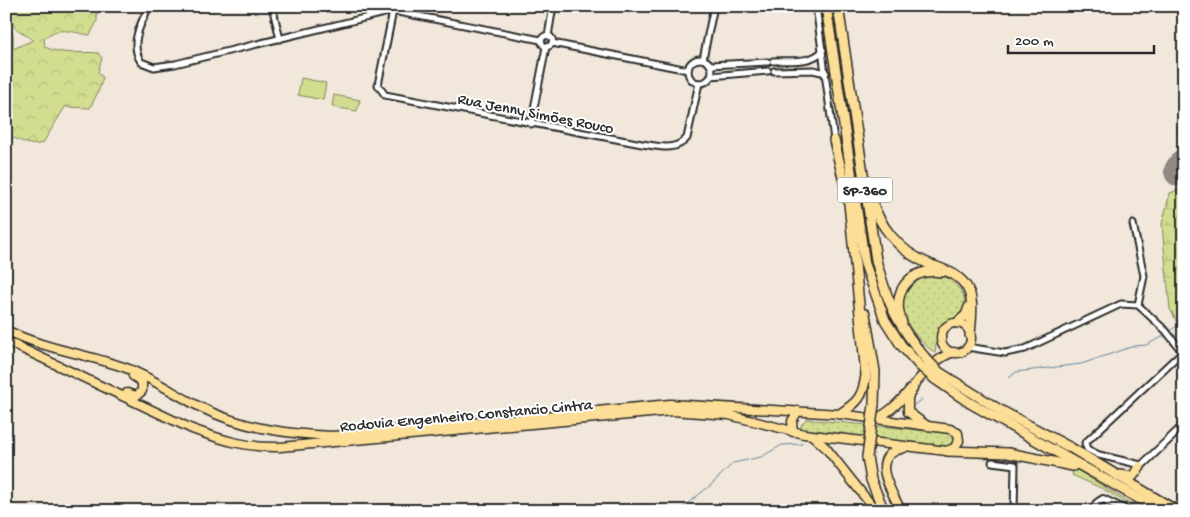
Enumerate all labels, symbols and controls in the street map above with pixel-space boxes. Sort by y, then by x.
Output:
scale bar [1008,22,1154,54]
text: 200 m [1015,33,1054,51]
street label: Rua Jenny Simões Rouco [456,91,615,140]
road number: SP-360 [838,178,892,202]
street label: Rodovia Engenheiro Constancio Cintra [339,397,594,438]

